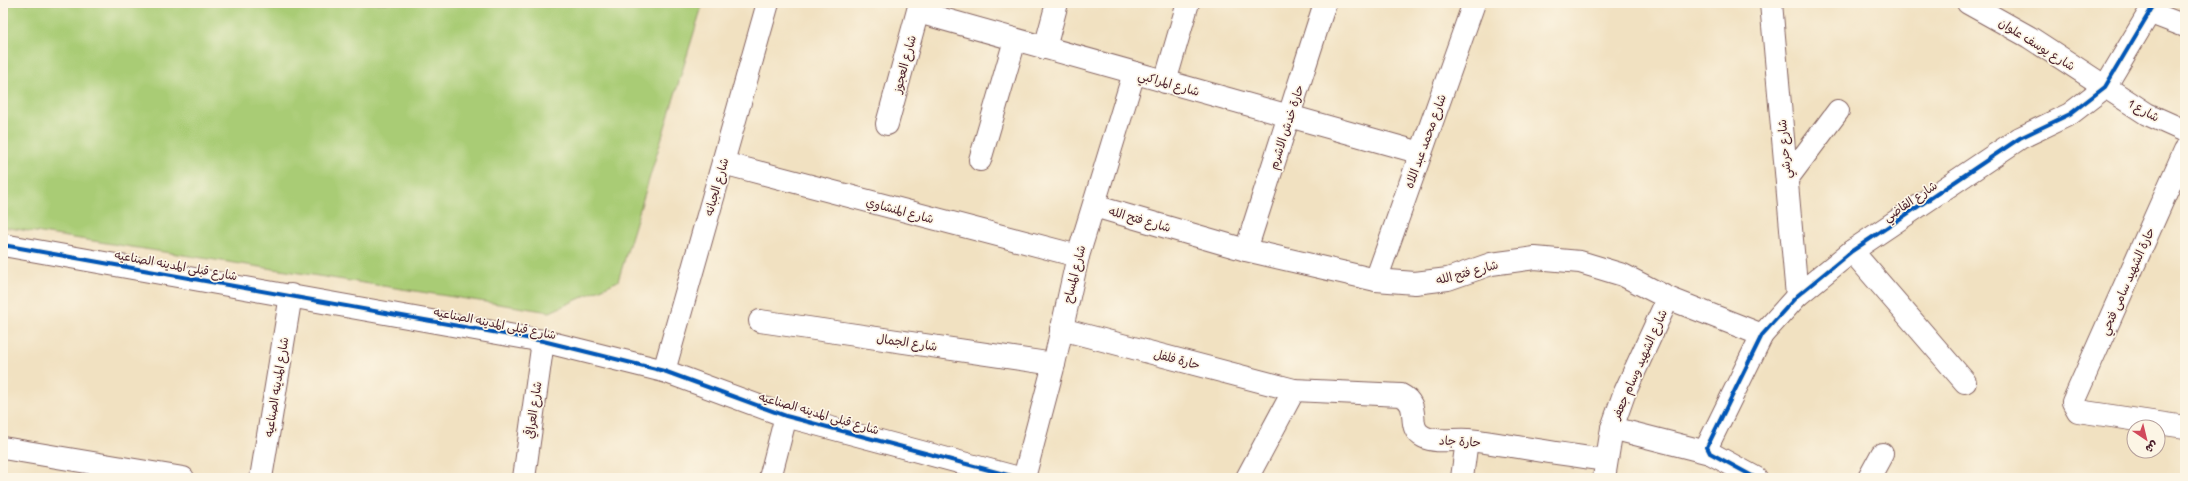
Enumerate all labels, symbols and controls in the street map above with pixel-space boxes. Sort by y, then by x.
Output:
street label: شارع يوسف علوان [1995,14,2078,75]
street label: شارع العجوز [888,33,921,96]
street label: شارع المراكبي [1135,66,1202,103]
street label: حارة خدش الاشرم [1264,82,1309,172]
street label: شارع محمد عبد اللاه [1400,91,1451,191]
street label: شارع 1 [2125,95,2163,126]
street label: شارع حرشي [1773,118,1798,179]
street label: شارع الجبانه [700,156,733,218]
street label: شارع القاضي [1880,177,1942,228]
street label: شارع المنشاوي [864,193,936,228]
street label: شارع فتح الله [1107,202,1173,237]
street label: حارة الشهيد سامى فتحي [2096,224,2161,339]
street label: شارع المساح [1059,243,1090,305]
street label: شارع قبلى المدينه الصناعيه [113,246,239,285]
street label: شارع فتح الله [1434,256,1500,289]
street label: شارع قبلى المدينه الصناعيه [432,303,558,344]
street label: شارع الشهيد وسام جعفر [1607,306,1672,423]
street label: شارع الجمال [875,329,939,356]
street label: شارع المدينه الصناعيه [260,336,293,438]
street label: حارة فلفل [1152,345,1202,373]
street label: شارع العراقي [521,380,546,440]
street label: شارع قبلى المدينه الصناعيه [757,388,881,439]
north arrow [2126,419,2166,459]
street label: حارة جاد [1439,431,1481,451]
text: ش [2143,438,2161,456]

